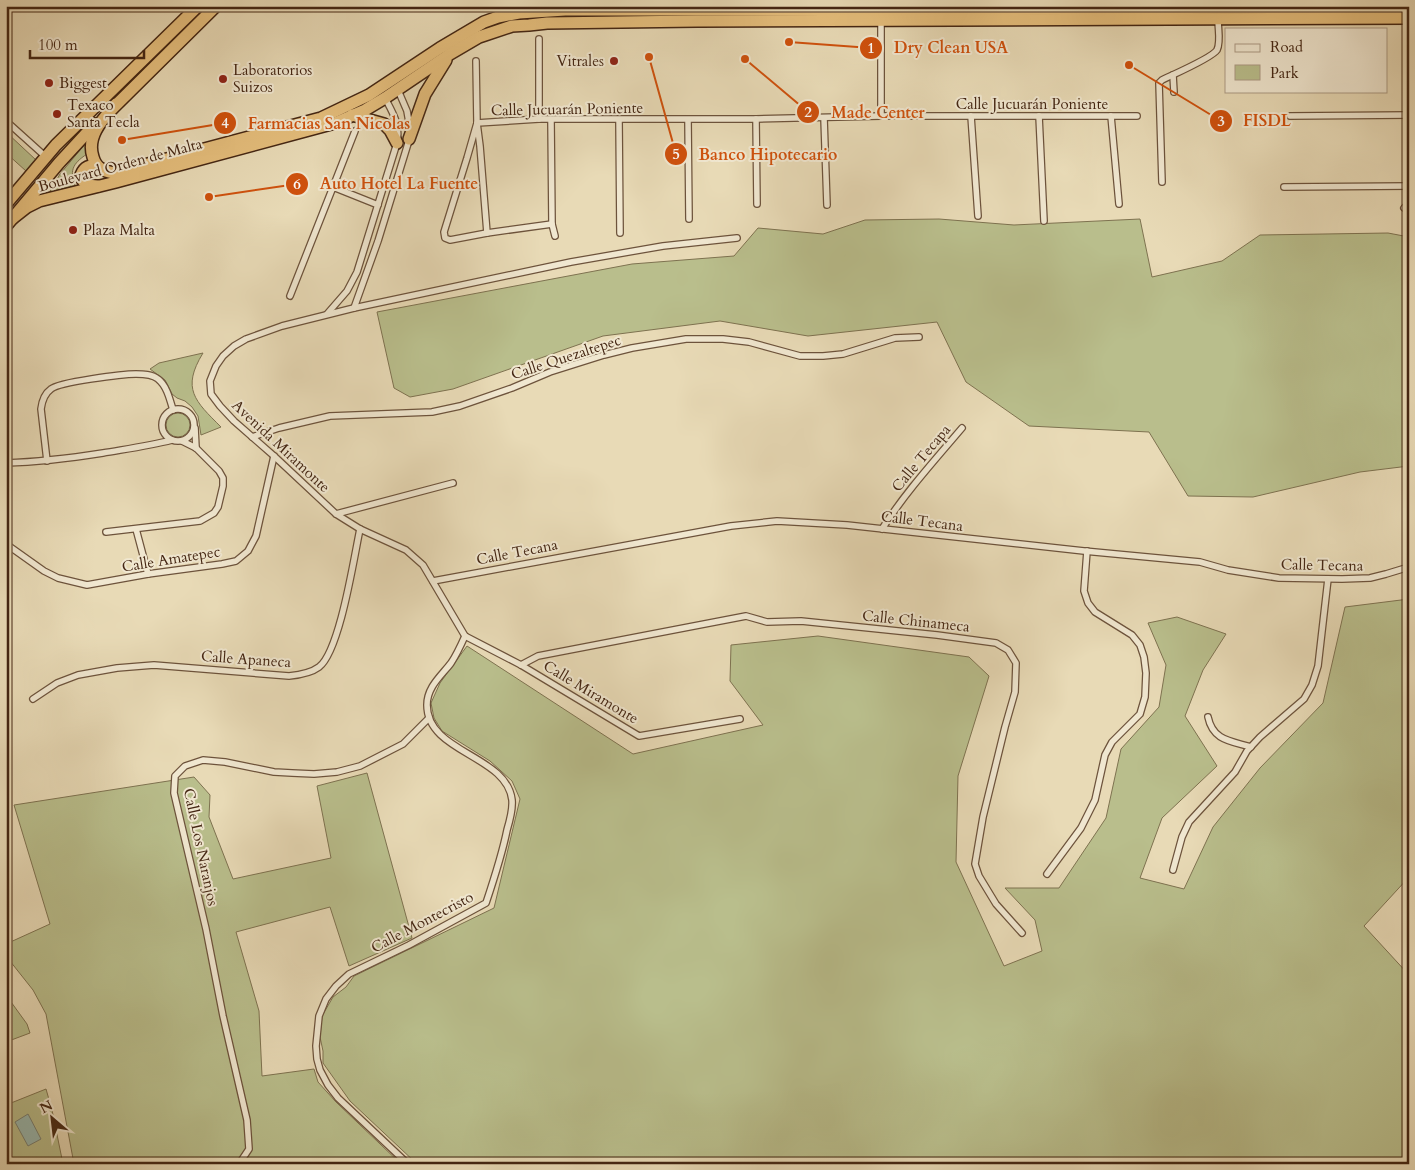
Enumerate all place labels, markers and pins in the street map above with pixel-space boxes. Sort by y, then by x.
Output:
callout: Dry Clean USA [859,32,1018,63]
place label: Vitrales [556,51,604,71]
marker: Vitrales [608,55,620,67]
place label: Laboratorios Suizos [233,60,312,97]
place label: Biggest [59,73,107,93]
marker: Laboratorios Suizos [217,73,229,85]
marker: Biggest [43,77,55,89]
place label: Texaco Santa Tecla [67,95,140,132]
callout: Made Center [796,97,934,128]
callout: FISDL [1208,105,1301,136]
callout: Farmacias San Nicolas [213,107,420,138]
marker: Texaco Santa Tecla [51,108,63,120]
callout: Banco Hipotecario [663,139,847,170]
callout: Auto Hotel La Fuente [285,168,488,199]
place label: Plaza Malta [83,220,156,240]
marker: Plaza Malta [67,224,79,236]

